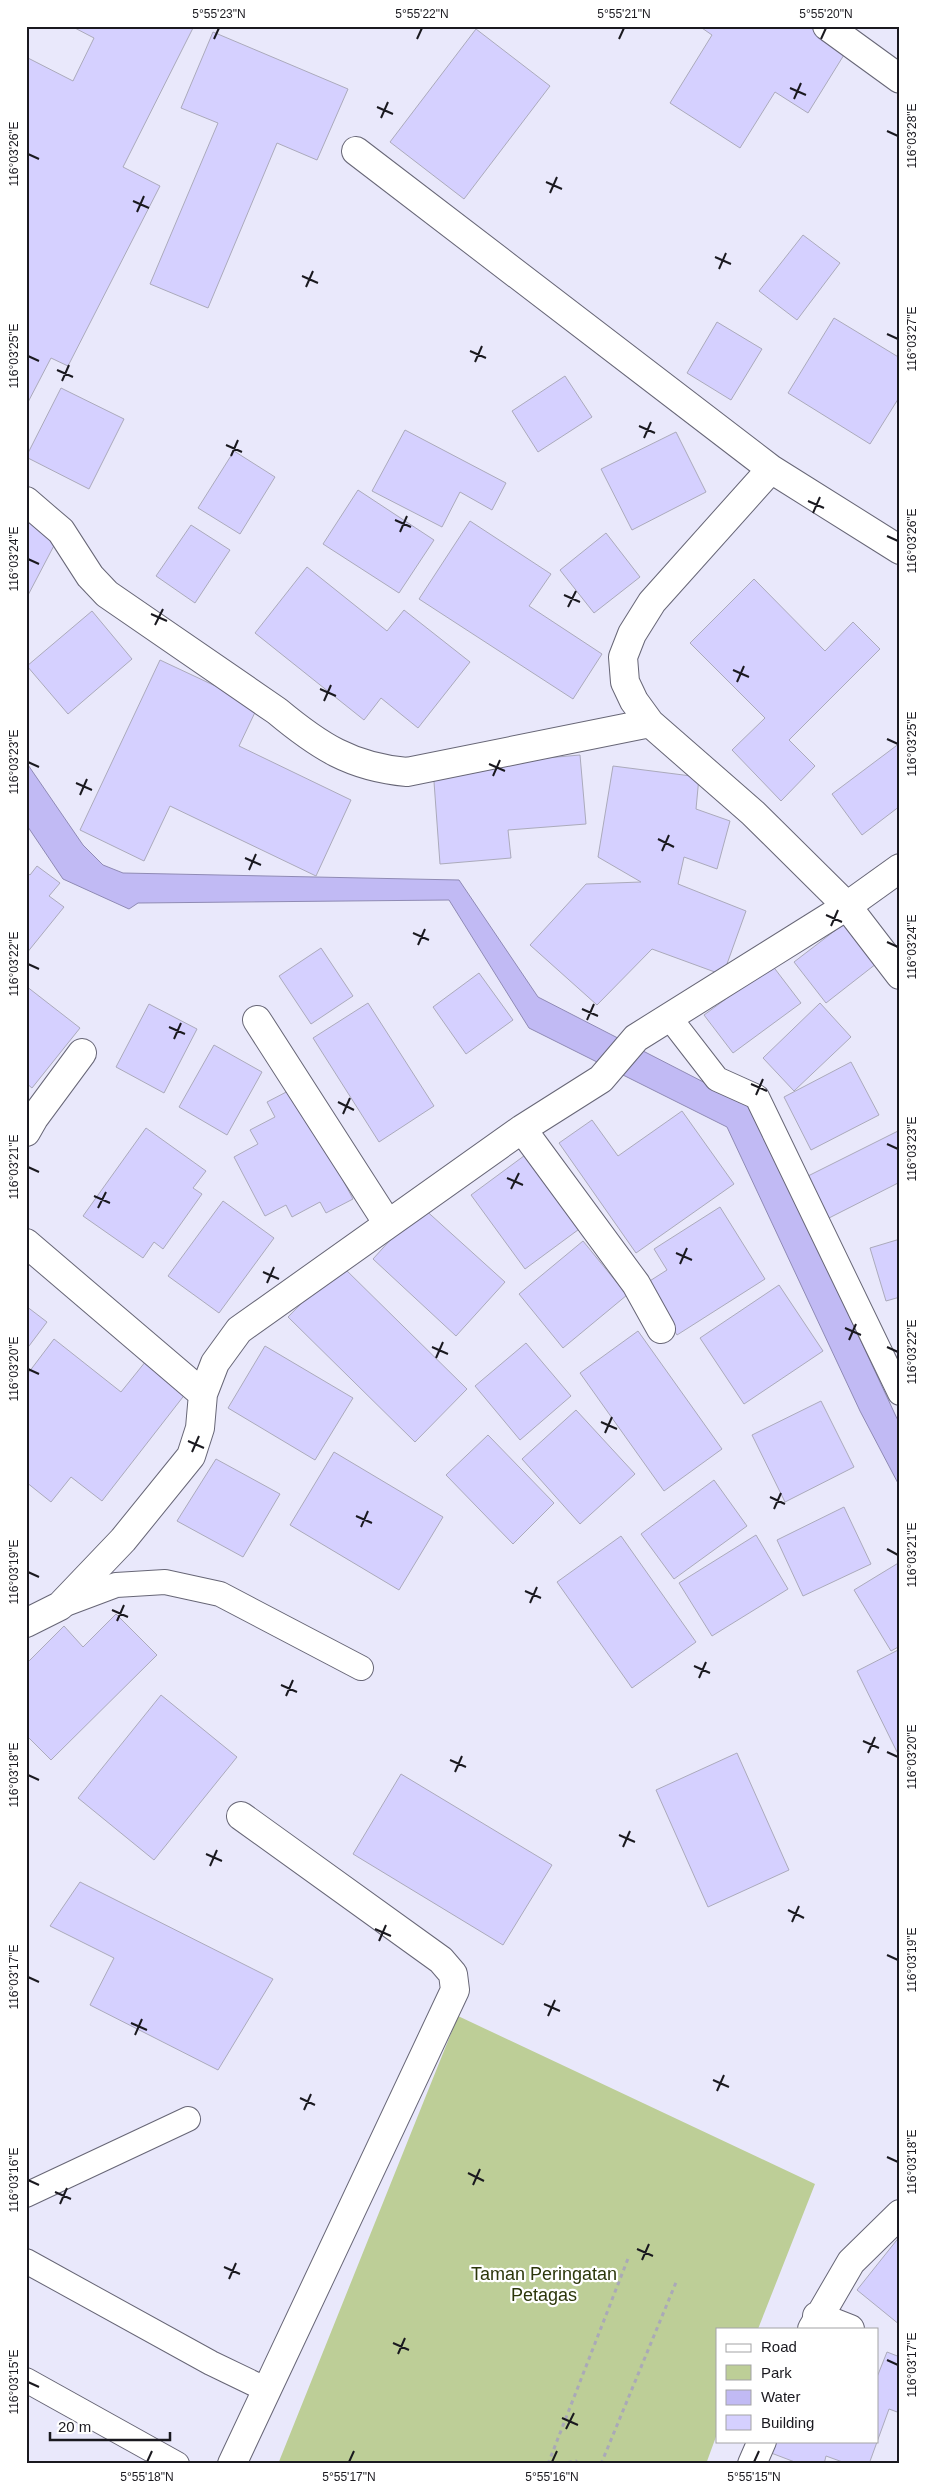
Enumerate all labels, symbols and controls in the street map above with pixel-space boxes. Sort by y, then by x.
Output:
text: 5°55'23"N [192,7,246,21]
text: 5°55'22"N [395,7,449,21]
text: 5°55'21"N [597,7,651,21]
text: 5°55'20"N [799,7,853,21]
text: 116°03'28"E [905,103,919,169]
text: 116°03'26"E [7,121,21,187]
text: 116°03'27"E [905,306,919,372]
text: 116°03'25"E [7,323,21,389]
text: 116°03'26"E [905,508,919,574]
text: 116°03'24"E [7,526,21,592]
text: 116°03'25"E [905,711,919,777]
text: 116°03'23"E [7,729,21,795]
text: 116°03'24"E [905,914,919,980]
text: 116°03'22"E [7,931,21,997]
text: 116°03'23"E [905,1116,919,1182]
text: 116°03'21"E [7,1134,21,1200]
text: 116°03'22"E [905,1319,919,1385]
text: 116°03'20"E [7,1336,21,1402]
text: 116°03'21"E [905,1522,919,1588]
text: 116°03'19"E [7,1539,21,1605]
text: 116°03'20"E [905,1724,919,1790]
text: 116°03'18"E [7,1742,21,1808]
text: 116°03'19"E [905,1927,919,1993]
text: 116°03'17"E [7,1944,21,2010]
text: 116°03'18"E [905,2129,919,2195]
text: 116°03'16"E [7,2147,21,2213]
park label: Taman Peringatan Petagas [471,2264,617,2305]
legend [716,2328,878,2442]
text: 116°03'17"E [905,2332,919,2398]
text: Road [761,2338,797,2355]
text: 116°03'15"E [7,2349,21,2415]
text: Park [761,2364,792,2381]
text: Water [761,2388,800,2405]
scale bar [50,2410,170,2442]
text: Building [761,2414,814,2431]
text: 20 m [58,2418,91,2435]
text: 5°55'18"N [120,2470,174,2484]
text: 5°55'17"N [322,2470,376,2484]
text: 5°55'16"N [525,2470,579,2484]
text: 5°55'15"N [727,2470,781,2484]

